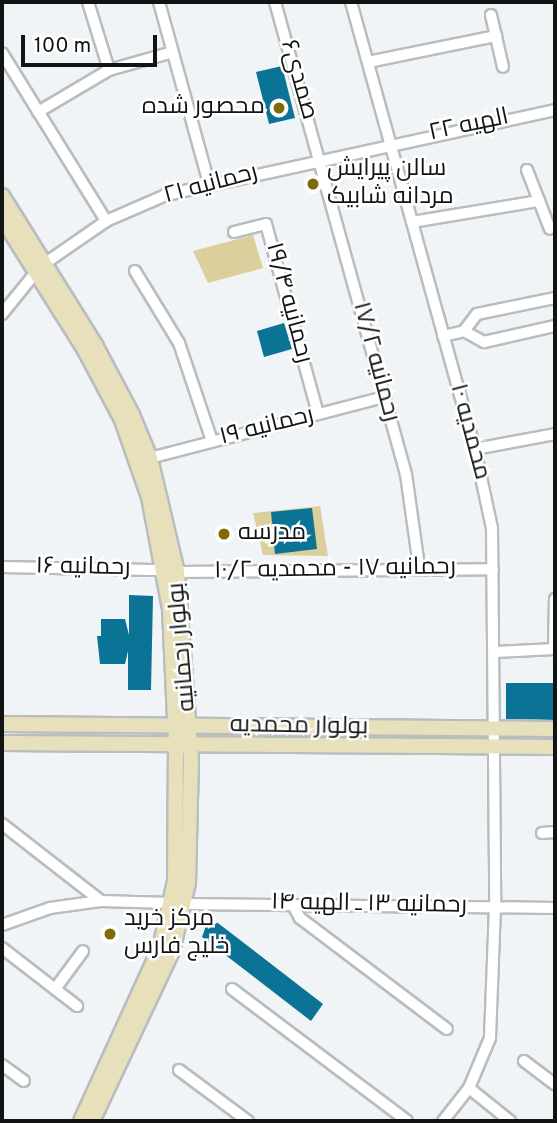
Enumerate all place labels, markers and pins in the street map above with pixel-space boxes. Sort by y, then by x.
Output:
place label: محصور شده [142,94,265,122]
marker: محصور شده [271,100,287,116]
place label: سالن پیرایش مردانه شابیک [327,156,454,212]
marker: سالن پیرایش مردانه شابیک [305,176,321,192]
place label: مدرسه [238,520,306,548]
marker: مدرسه [216,526,232,542]
place label: مرکز خرید خلیج فارس [124,906,229,962]
marker: مرکز خرید خلیج فارس [102,926,118,942]

